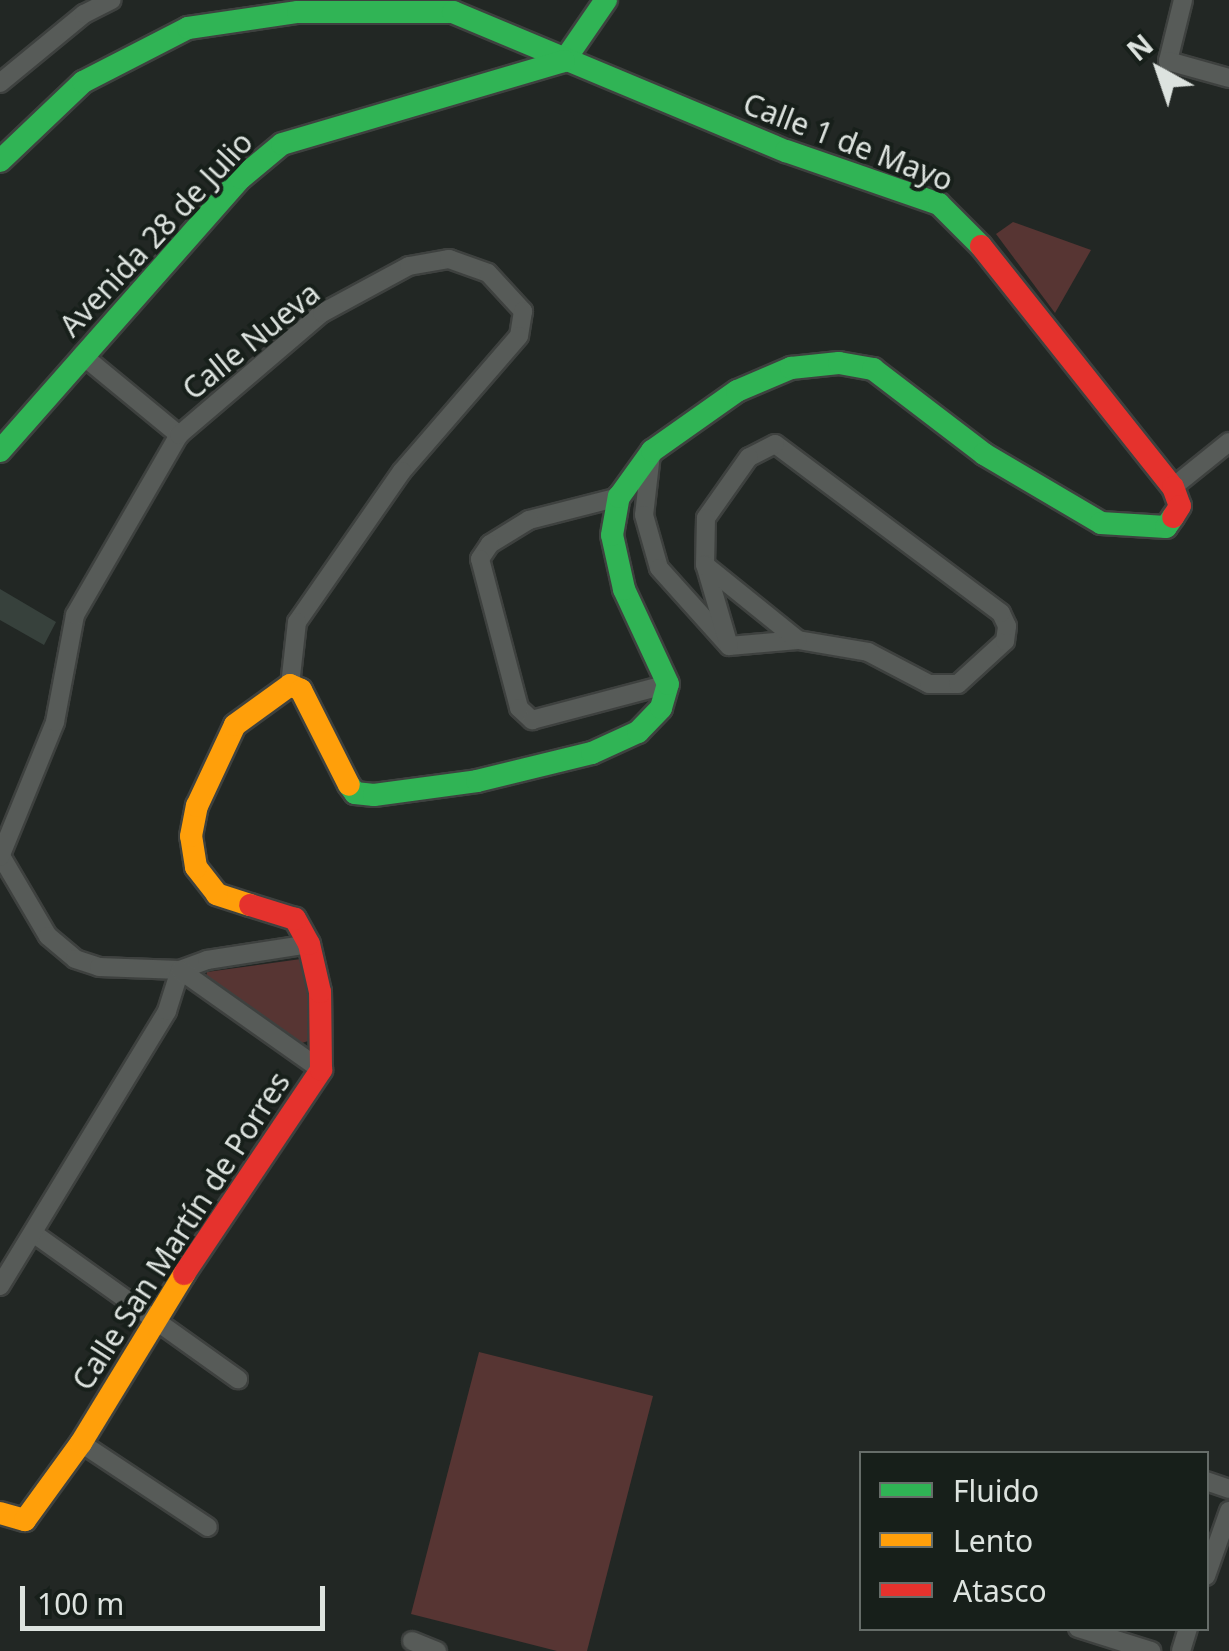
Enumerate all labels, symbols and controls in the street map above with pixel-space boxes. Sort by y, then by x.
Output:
north arrow [1109,20,1209,120]
text: N [1119,25,1161,69]
street label: Calle 1 de Mayo [738,85,958,199]
street label: Avenida 28 de Julio [52,124,260,344]
street label: Calle Nueva [175,275,327,407]
street label: Calle San Martín de Porres [65,1065,297,1397]
legend [859,1451,1209,1631]
text: Fluido [953,1470,1039,1511]
text: Lento [953,1520,1033,1561]
scale bar [25,1566,330,1628]
text: Atasco [953,1570,1047,1611]
text: 100 m [37,1583,124,1624]

